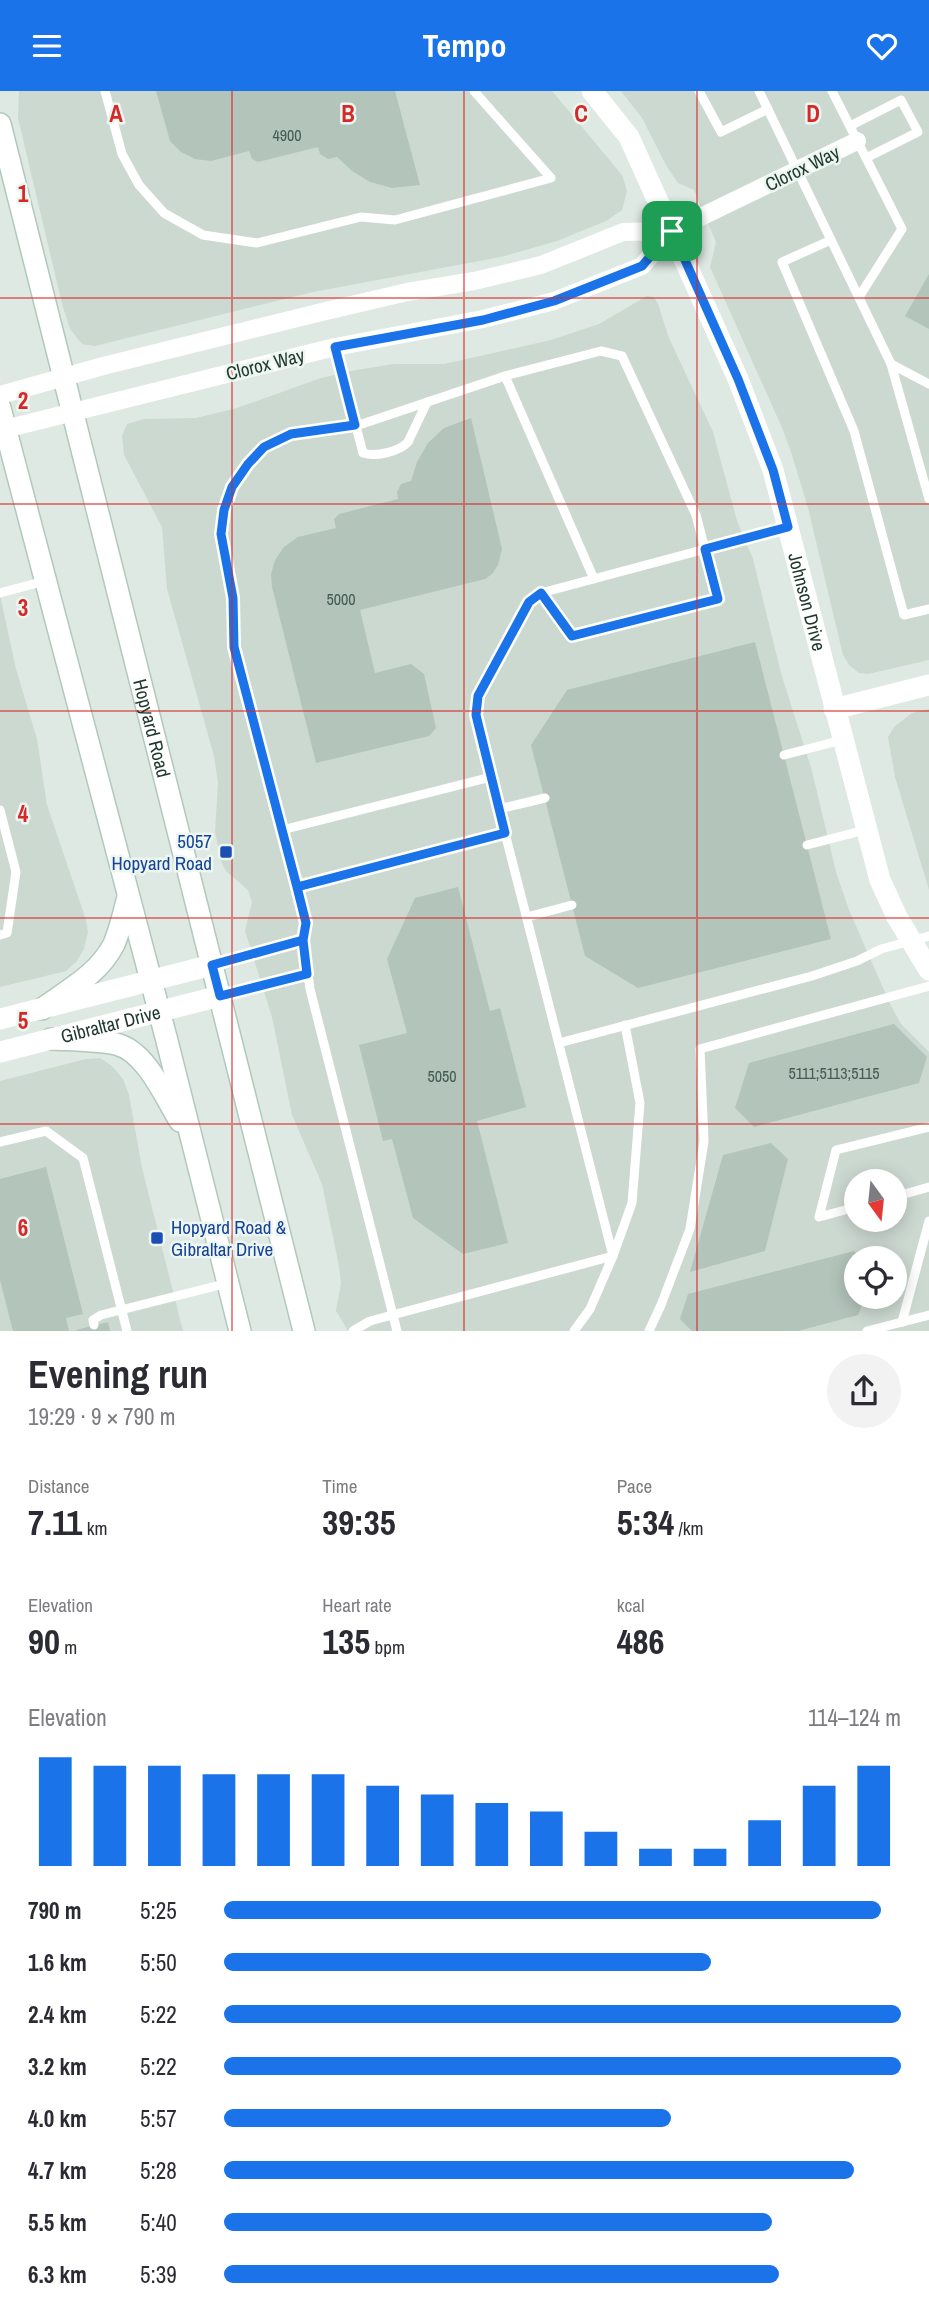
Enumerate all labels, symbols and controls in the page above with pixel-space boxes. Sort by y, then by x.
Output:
text: Tempo [422,24,507,67]
icon: menu [28,27,66,65]
icon: heart [863,27,901,65]
text: A [109,98,123,129]
text: B [341,98,355,129]
text: C [574,98,588,129]
text: D [806,98,820,129]
house number: 4900 [272,124,302,146]
street label: Clorox Way [760,139,844,197]
text: 1 [18,178,29,209]
pin [642,201,702,261]
icon: arrive [653,212,691,250]
street label: Clorox Way [223,342,307,386]
text: 2 [18,385,28,416]
street label: Johnson Drive [782,550,833,654]
house number: 5000 [326,588,356,610]
text: 3 [18,592,28,623]
street label: Hopyard Road [127,676,177,780]
text: 4 [18,798,29,829]
place label: 5057 Hopyard Road [112,828,212,876]
marker: 5057 Hopyard Road [218,844,234,860]
street label: Gibraltar Drive [58,999,163,1049]
text: 5 [18,1005,28,1036]
house number: 5111;5113;5115 [788,1062,880,1084]
house number: 5050 [427,1065,457,1087]
north arrow [844,1169,906,1232]
map controls [844,1169,907,1309]
text: 6 [18,1212,28,1243]
place label: Hopyard Road & Gibraltar Drive [171,1214,287,1262]
marker: Hopyard Road & Gibraltar Drive [149,1230,165,1246]
button: locate [844,1246,907,1309]
text: Evening run [28,1349,208,1400]
button: share [827,1354,901,1428]
text: 19:29 · 9 × 790 m [28,1401,175,1432]
text: Distance [28,1473,89,1499]
text: Time [322,1473,357,1499]
text: Pace [617,1473,652,1499]
text: 7.11 [28,1499,82,1546]
text: 39:35 [322,1499,396,1546]
text: 5:34 [617,1499,674,1546]
text: km [82,1515,107,1541]
text: /km [674,1515,704,1541]
text: Elevation [28,1592,93,1618]
text: Heart rate [322,1592,392,1618]
text: kcal [617,1592,644,1618]
text: 90 [28,1618,60,1665]
text: 135 [322,1618,370,1665]
text: 486 [617,1618,665,1665]
text: m [60,1634,77,1660]
text: bpm [370,1634,405,1660]
text: Elevation [28,1702,107,1733]
text: 114–124 m [808,1702,901,1733]
text: 790 m [28,1895,81,1926]
text: 5:25 [140,1895,177,1926]
text: 1.6 km [28,1947,87,1978]
text: 5:50 [140,1947,177,1978]
text: 2.4 km [28,1999,87,2030]
text: 5:22 [140,1999,177,2030]
text: 3.2 km [28,2051,87,2082]
text: 5:22 [140,2051,177,2082]
text: 4.0 km [28,2103,87,2134]
text: 5:57 [140,2103,177,2134]
text: 4.7 km [28,2155,87,2186]
text: 5:28 [140,2155,177,2186]
text: 5.5 km [28,2207,87,2238]
text: 5:40 [140,2207,177,2238]
text: 6.3 km [28,2259,87,2290]
text: 5:39 [140,2259,177,2290]

